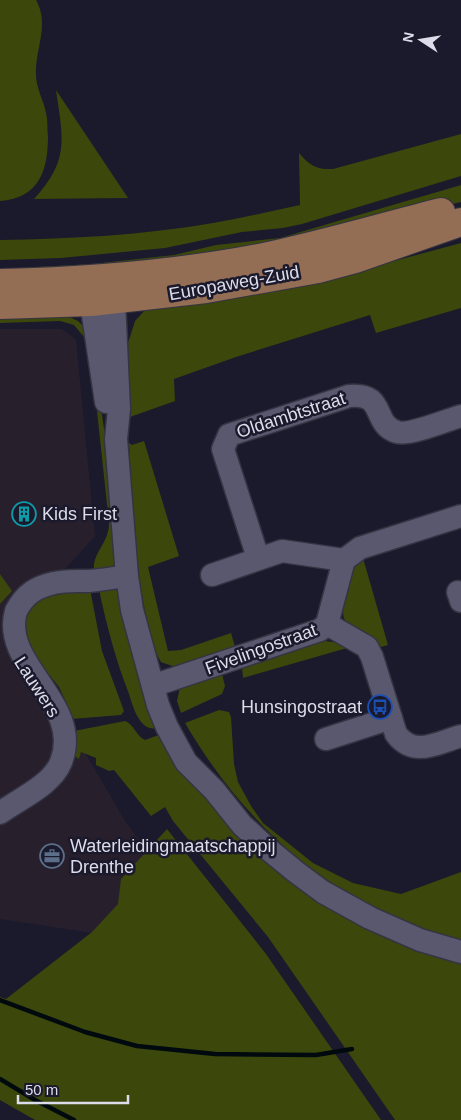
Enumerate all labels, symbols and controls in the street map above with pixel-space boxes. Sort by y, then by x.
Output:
north arrow [396,15,446,65]
text: N [399,31,417,44]
street label: Europaweg-Zuid [167,262,301,304]
street label: Oldambtstraat [234,388,348,442]
building icon: Kids First [11,501,37,527]
place label: Kids First [42,504,117,524]
street label: Fivelingostraat [203,620,319,678]
street label: Lauwers [10,653,64,721]
bus stop icon: Hunsingostraat [367,694,393,720]
place label: Hunsingostraat [241,697,362,717]
place label: Waterleidingmaatschappij Drenthe [70,836,275,877]
office icon: Waterleidingmaatschappij Drenthe [39,843,65,869]
scale bar [18,1072,128,1104]
text: 50 m [25,1081,58,1098]

